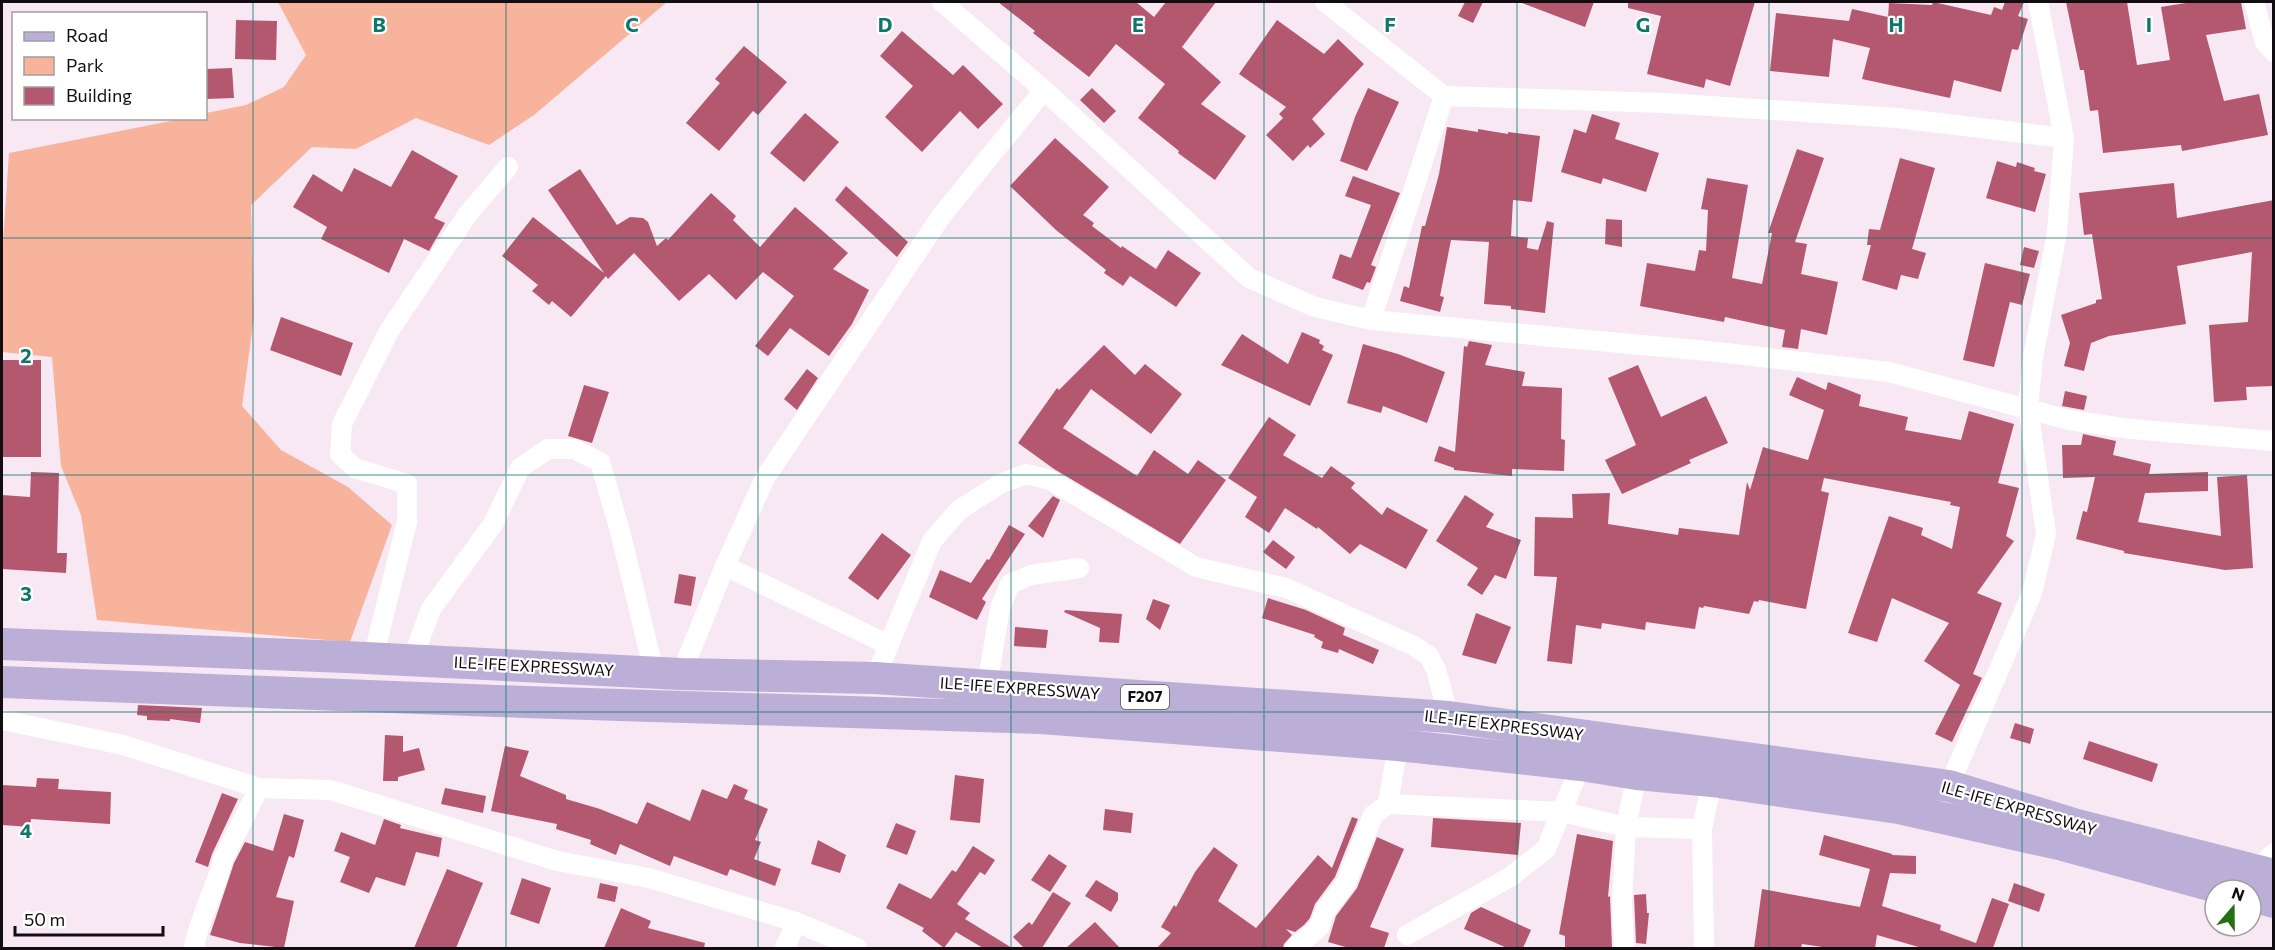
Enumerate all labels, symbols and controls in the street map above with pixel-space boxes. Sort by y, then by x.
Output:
legend [12,12,207,120]
text: B [372,12,386,36]
text: C [625,12,639,36]
text: D [878,12,892,36]
text: E [1132,12,1144,36]
text: F [1384,12,1396,36]
text: G [1636,12,1650,36]
text: H [1889,12,1904,36]
text: I [2146,12,2152,36]
text: Road [66,24,108,46]
text: Park [66,54,104,76]
text: Building [66,84,132,106]
text: 2 [20,343,32,367]
text: 3 [20,581,32,605]
street label: ILE-IFE EXPRESSWAY [453,652,615,679]
street label: ILE-IFE EXPRESSWAY [939,672,1101,703]
road number: F207 [1121,685,1169,709]
street label: ILE-IFE EXPRESSWAY [1423,705,1585,744]
street label: ILE-IFE EXPRESSWAY [1939,776,2099,839]
text: 4 [20,818,32,842]
north arrow [2203,878,2263,938]
text: N [2229,882,2247,904]
scale bar [15,899,164,937]
text: 50 m [24,908,65,930]

